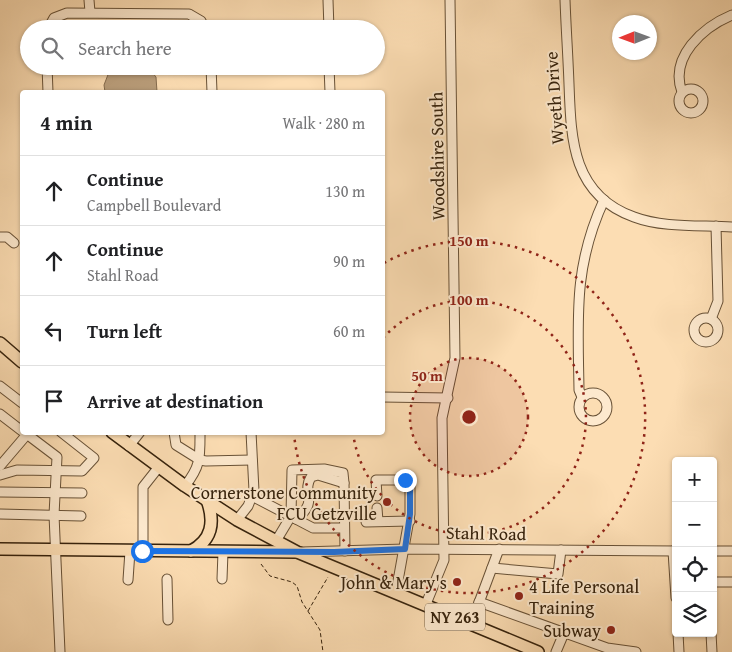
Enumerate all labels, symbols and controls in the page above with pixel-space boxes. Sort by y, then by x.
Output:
north arrow [612,15,657,60]
search box [20,20,385,75]
icon: search [38,34,66,62]
text: Search here [78,34,172,62]
street label: Wyeth Drive [537,51,571,145]
street label: Woodshire South [422,91,452,221]
text: 4 min [40,107,92,138]
text: Walk · 280 m [282,111,365,135]
text: Continue [87,165,164,193]
icon: ahead [40,177,68,205]
text: 130 m [325,179,365,203]
text: Campbell Boulevard [87,193,221,217]
text: 150 m [449,230,489,251]
text: Continue [87,235,164,263]
icon: ahead [40,247,68,275]
text: 90 m [333,249,365,273]
text: Stahl Road [87,263,159,287]
text: 100 m [449,289,489,310]
icon: left [40,317,68,345]
text: Turn left [87,317,162,345]
text: 60 m [333,319,365,343]
text: 50 m [411,365,443,386]
icon: arrive [40,387,68,415]
text: Arrive at destination [87,387,263,415]
centre of rings [460,408,478,426]
map controls [672,457,717,637]
button: + [672,457,717,502]
route end [394,469,417,492]
place label: Cornerstone Community FCU Getzville [191,479,377,527]
marker: Cornerstone Community FCU Getzville [381,496,393,508]
button: − [672,502,717,547]
street label: Stahl Road [446,519,527,547]
route start [131,540,154,563]
button: locate [672,547,717,592]
place label: John & Mary's [338,569,447,596]
place label: 4 Life Personal Training [529,573,639,621]
marker: John & Mary's [451,576,463,588]
marker: 4 Life Personal Training [513,590,525,602]
button: layers [672,592,717,637]
road number: NY 263 [425,604,485,630]
place label: Subway [543,617,601,644]
marker: Subway [605,624,617,636]

